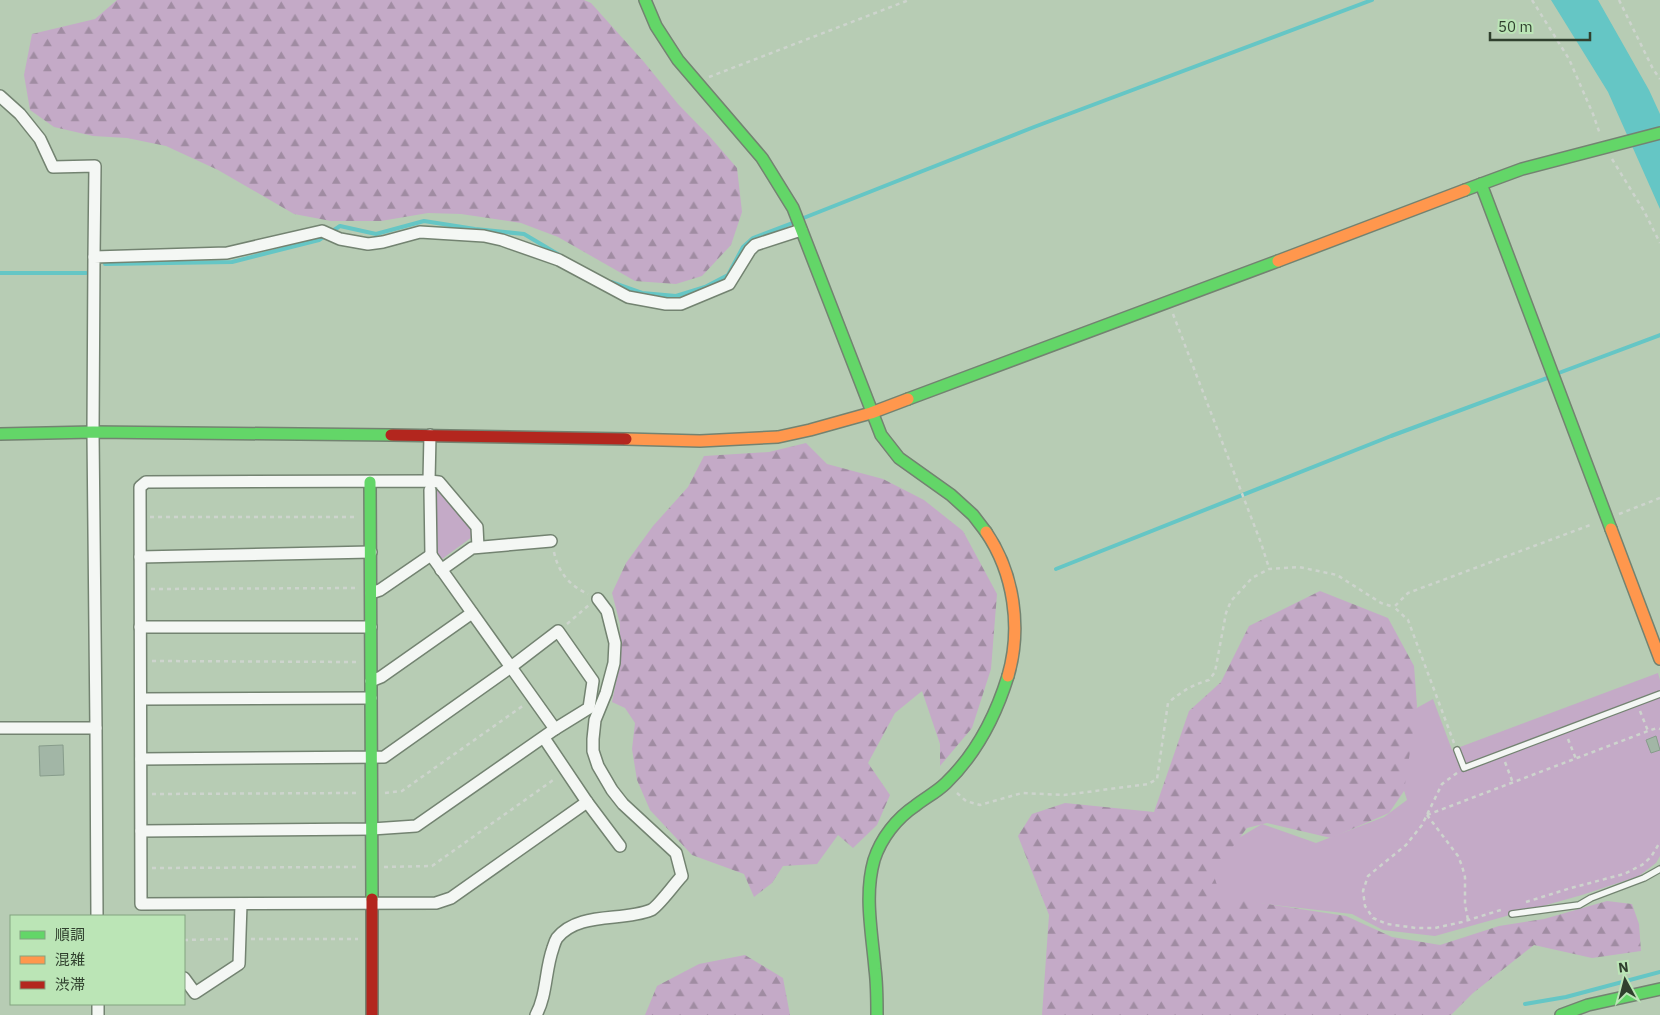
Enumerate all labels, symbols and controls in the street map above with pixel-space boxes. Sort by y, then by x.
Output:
scale bar [1490,10,1590,42]
text: 50 m [1498,17,1533,36]
legend [10,915,185,1005]
text: 順調 [55,925,85,944]
text: 混雑 [55,950,85,969]
north arrow [1600,955,1650,1005]
text: N [1617,958,1630,977]
text: 渋滞 [55,975,85,994]

